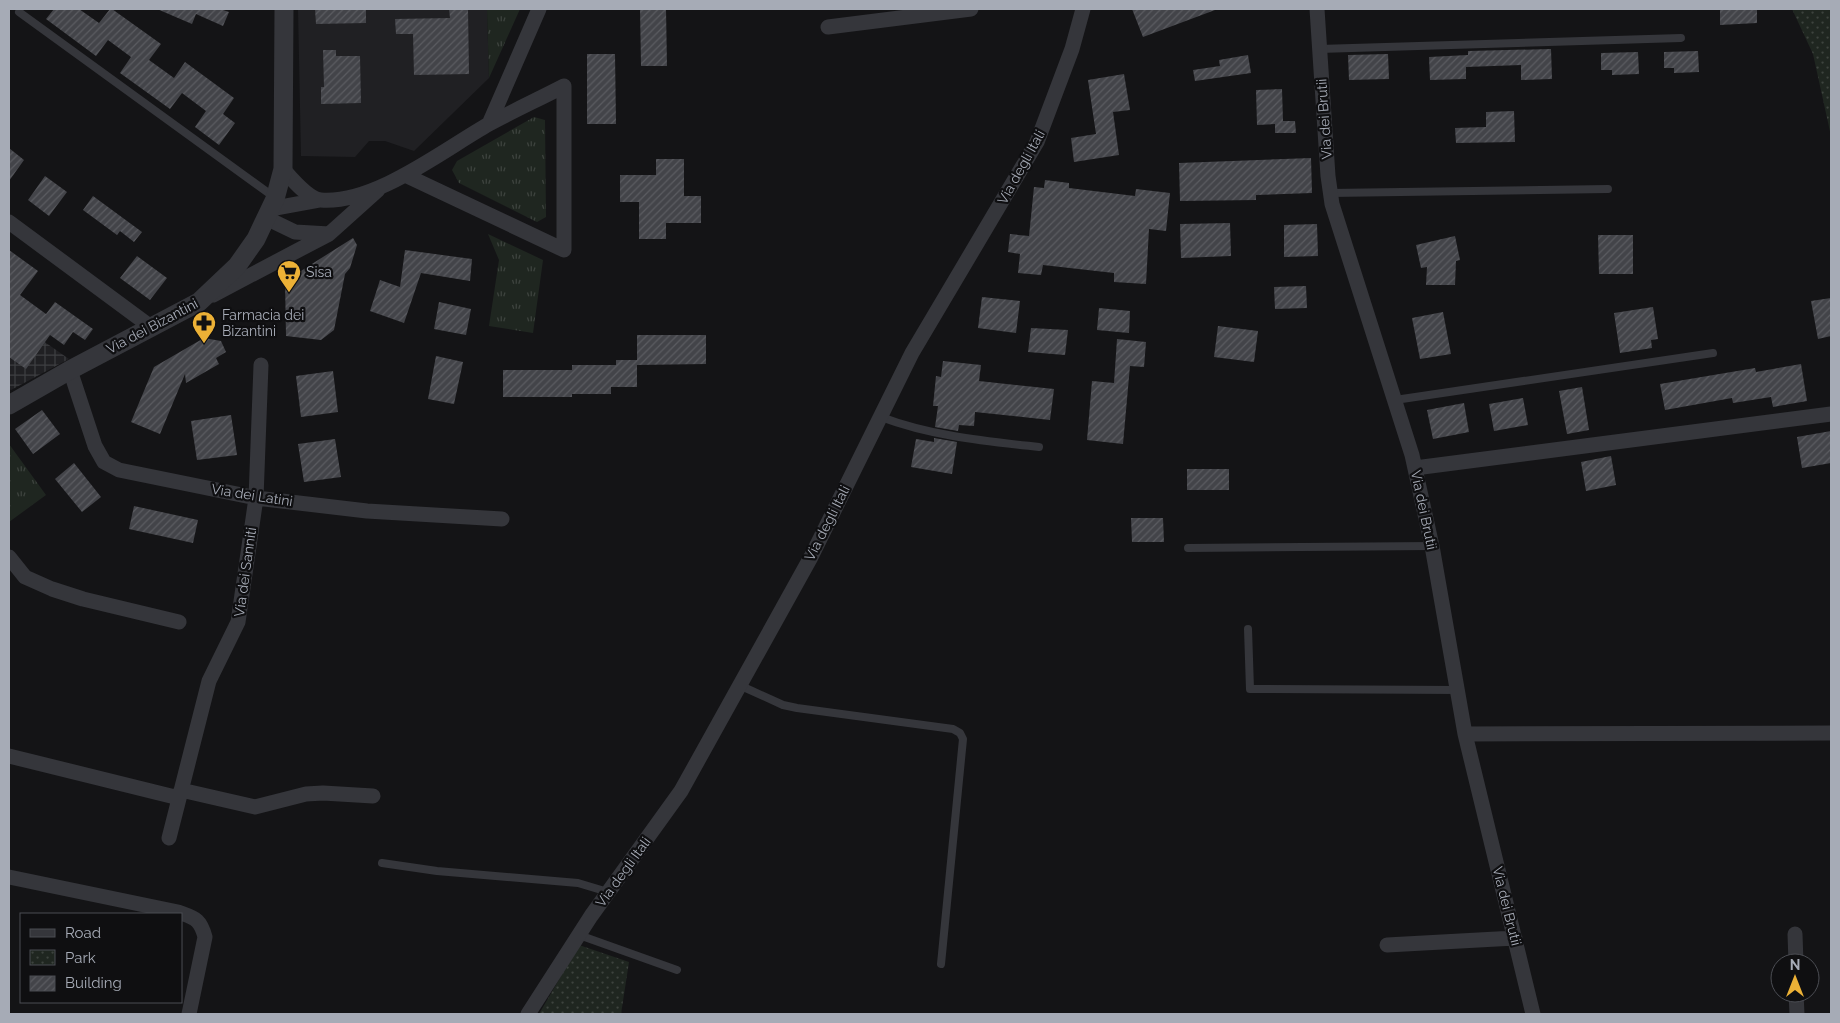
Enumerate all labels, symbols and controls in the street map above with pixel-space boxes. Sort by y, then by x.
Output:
street label: Via dei Brutii [1313,78,1335,160]
street label: Via degli Itali [994,127,1048,207]
supermarket icon: Sisa [276,259,302,293]
place label: Sisa [306,264,332,280]
street label: Via dei Bizantini [104,295,200,357]
place label: Farmacia dei Bizantini [222,307,304,339]
pharmacy icon: Farmacia dei Bizantini [191,310,217,344]
street label: Via dei Brutii [1408,469,1440,551]
street label: Via dei Latini [210,481,294,509]
street label: Via degli Itali [801,483,853,563]
street label: Via dei Sanniti [231,526,259,618]
street label: Via degli Itali [592,834,654,910]
street label: Via dei Brutii [1489,865,1525,947]
legend [20,913,182,1003]
text: Road [65,924,101,942]
text: Park [65,949,96,967]
north arrow [1770,953,1820,1003]
text: N [1790,957,1800,973]
text: Building [65,974,122,992]

